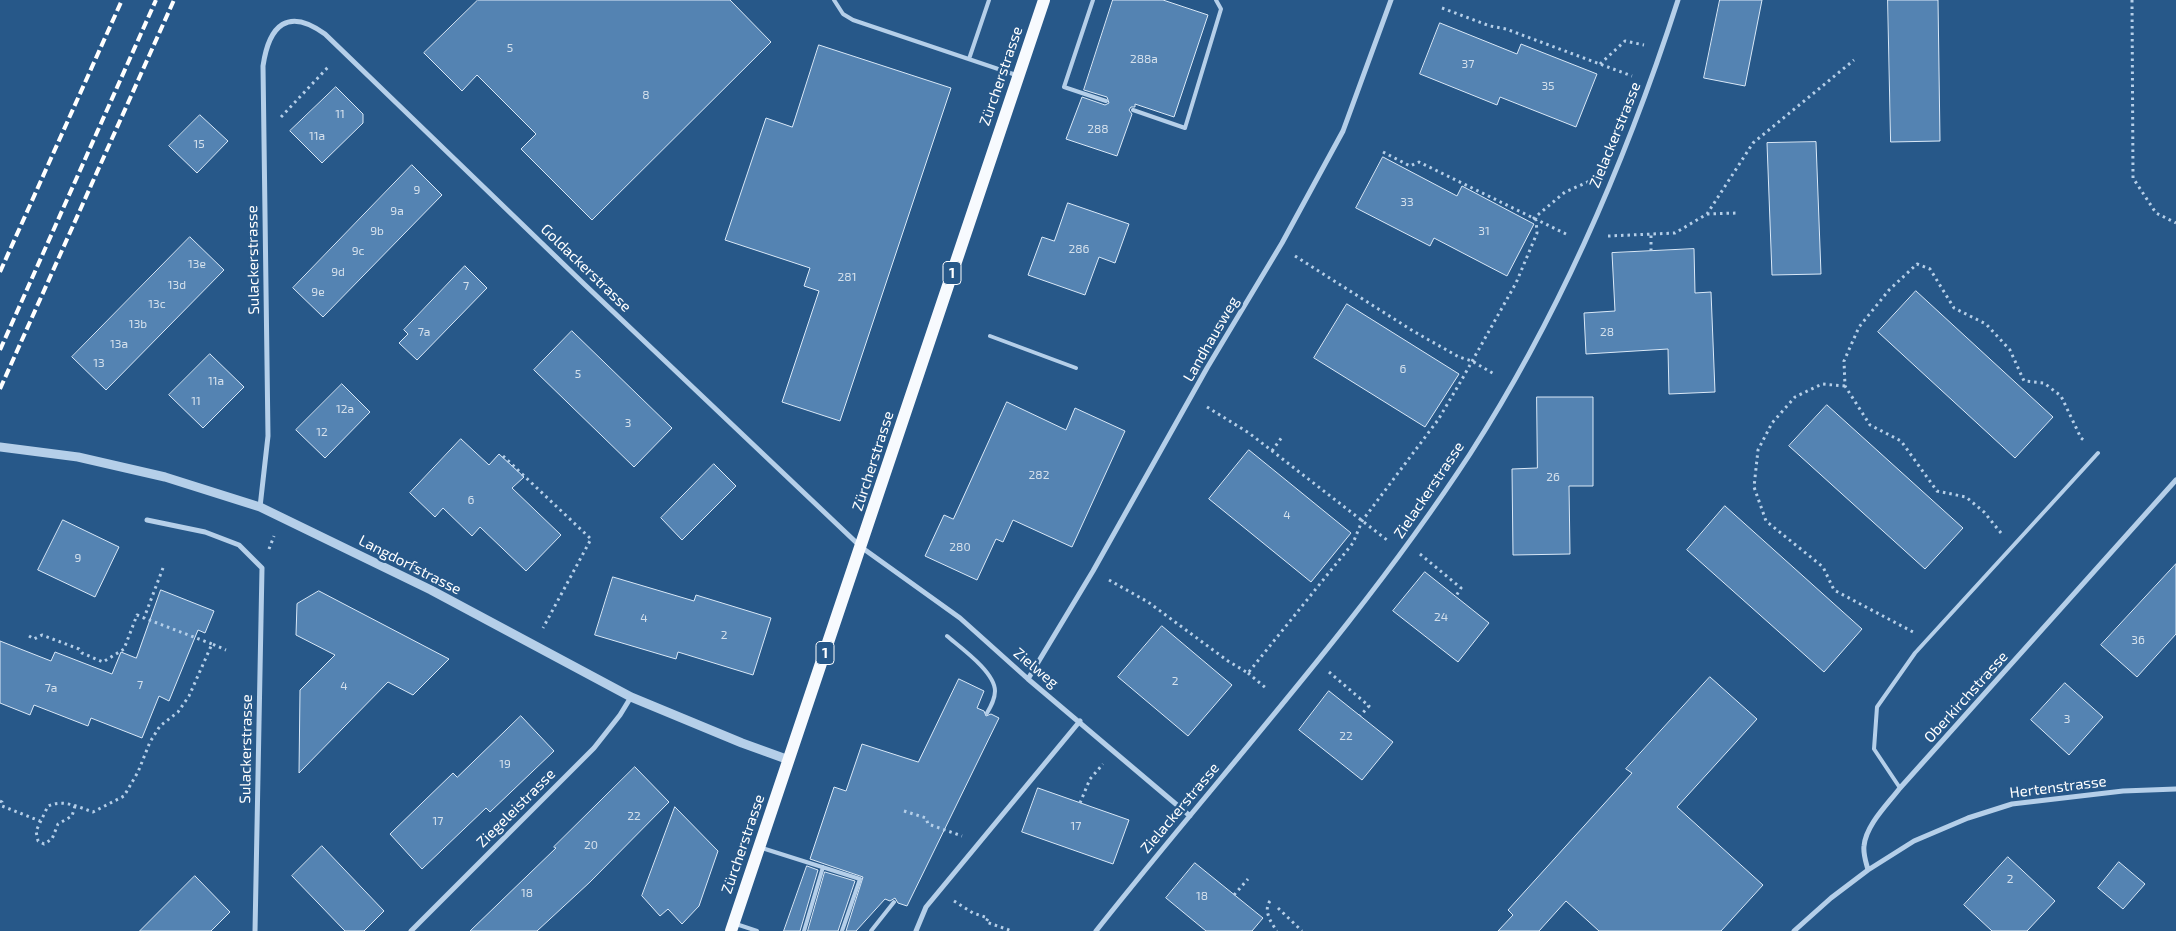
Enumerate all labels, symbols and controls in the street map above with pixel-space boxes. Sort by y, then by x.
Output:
street label: Zürcherstrasse [976,24,1026,128]
house number: 5 [507,41,513,55]
house number: 288a [1130,52,1158,66]
house number: 37 [1462,57,1474,71]
house number: 35 [1541,79,1555,93]
street label: Zielackerstrasse [1586,79,1644,191]
house number: 8 [642,88,650,102]
house number: 11 [335,107,345,121]
house number: 288 [1087,122,1109,136]
house number: 11a [309,129,325,143]
house number: 15 [193,137,205,151]
house number: 9 [414,183,420,197]
house number: 33 [1400,195,1414,209]
house number: 9a [390,204,404,218]
street label: Sulackerstrasse [243,205,263,315]
street label: Goldackerstrasse [537,220,635,316]
house number: 9b [370,224,384,238]
house number: 31 [1478,224,1490,238]
house number: 286 [1069,242,1089,256]
house number: 9c [352,244,364,258]
house number: 13e [188,257,206,271]
road number: 1 [943,262,961,284]
house number: 9d [331,265,345,279]
house number: 281 [838,270,856,284]
house number: 13d [168,278,186,292]
house number: 7 [463,279,469,293]
house number: 9e [311,285,325,299]
street label: Landhausweg [1179,293,1243,385]
house number: 13c [148,297,166,311]
house number: 13b [129,317,147,331]
house number: 7a [418,325,430,339]
house number: 28 [1600,325,1614,339]
house number: 13a [110,337,128,351]
house number: 13 [93,356,105,370]
house number: 6 [1400,362,1406,376]
house number: 5 [575,367,581,381]
house number: 11a [208,374,224,388]
house number: 11 [191,394,201,408]
house number: 12a [336,402,354,416]
street label: Zürcherstrasse [848,409,898,513]
house number: 3 [625,416,631,430]
house number: 12 [316,425,328,439]
street label: Zielackerstrasse [1390,438,1468,542]
house number: 282 [1029,468,1049,482]
house number: 26 [1546,470,1560,484]
house number: 6 [468,493,474,507]
house number: 4 [1283,508,1291,522]
street label: Langdorfstrasse [356,531,464,599]
house number: 280 [949,540,971,554]
house number: 9 [75,551,81,565]
house number: 24 [1434,610,1448,624]
house number: 4 [640,611,648,625]
house number: 2 [721,628,727,642]
house number: 36 [2131,633,2145,647]
road number: 1 [816,641,834,664]
street label: Zielweg [1010,644,1062,692]
street label: Oberkirchstrasse [1920,648,2012,746]
house number: 2 [1172,674,1178,688]
house number: 7 [137,678,143,692]
house number: 4 [340,679,348,693]
house number: 7a [45,681,57,695]
street label: Sulackerstrasse [236,694,256,804]
house number: 3 [2064,712,2070,726]
house number: 22 [1339,729,1353,743]
house number: 19 [499,757,511,771]
street label: Zielackerstrasse [1137,759,1223,857]
street label: Ziegeleistrasse [473,765,559,851]
street label: Hertenstrasse [2009,772,2107,802]
street label: Zürcherstrasse [718,792,768,896]
house number: 22 [627,809,641,823]
house number: 17 [433,814,443,828]
house number: 17 [1071,819,1081,833]
house number: 20 [584,838,598,852]
house number: 2 [2007,872,2013,886]
house number: 18 [521,886,533,900]
house number: 18 [1196,889,1208,903]

